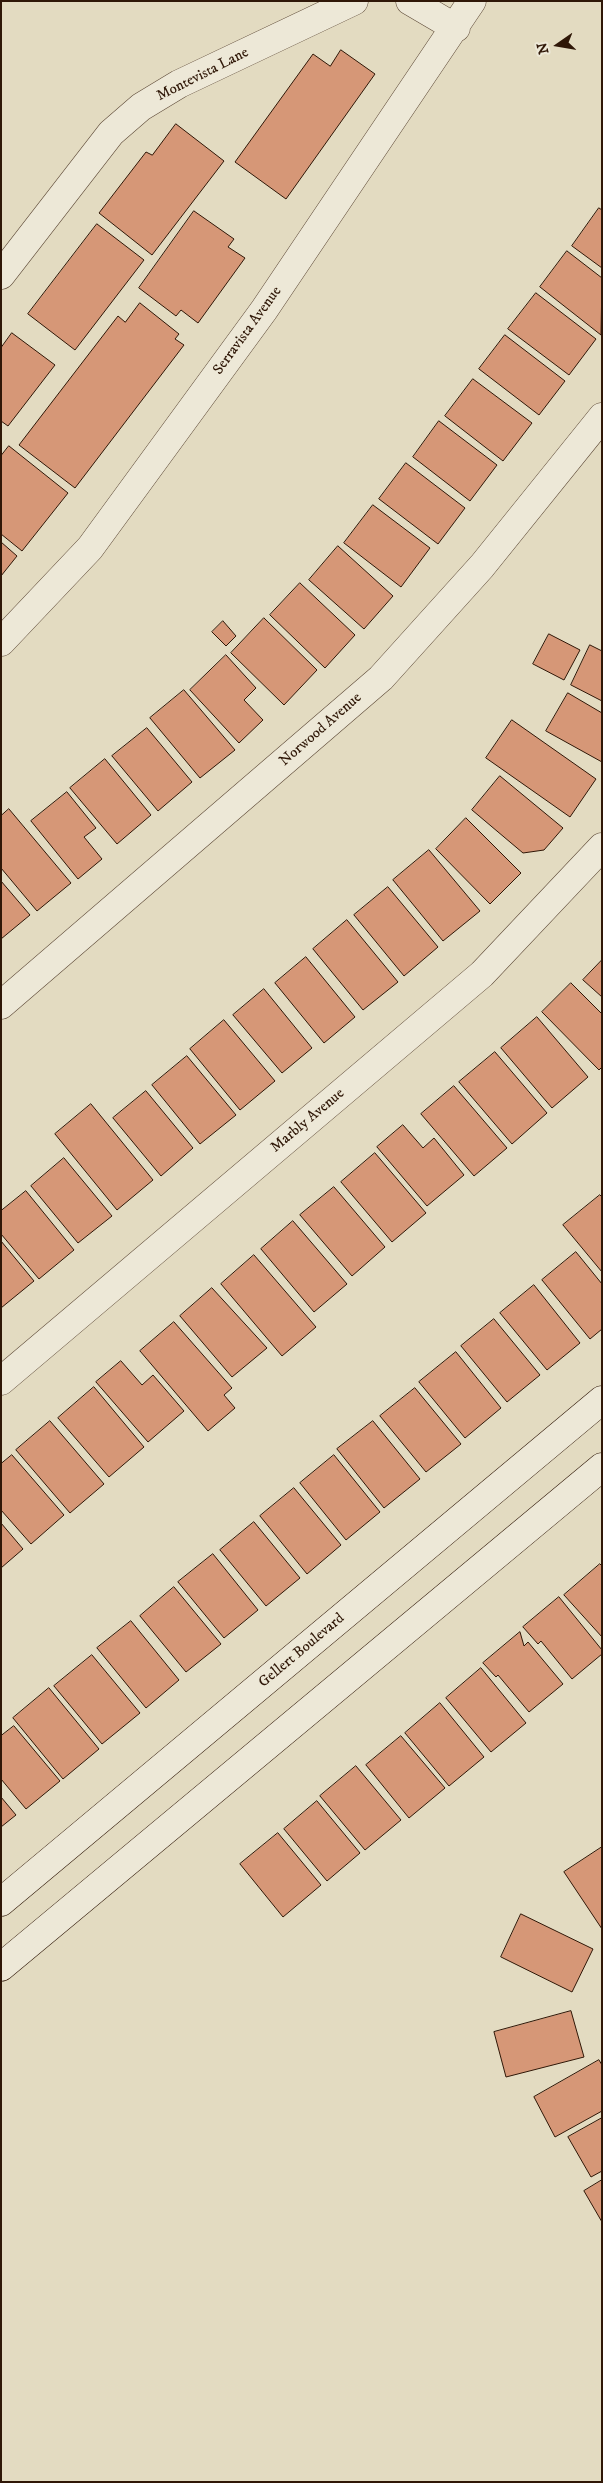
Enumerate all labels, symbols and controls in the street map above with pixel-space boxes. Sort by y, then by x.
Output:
north arrow [533,20,583,70]
text: N [533,41,553,56]
street label: Montevista Lane [154,44,252,106]
street label: Serravista Avenue [210,283,286,379]
street label: Norwood Avenue [276,689,366,771]
street label: Marbly Avenue [268,1085,348,1157]
street label: Gellert Boulevard [256,1610,348,1692]

